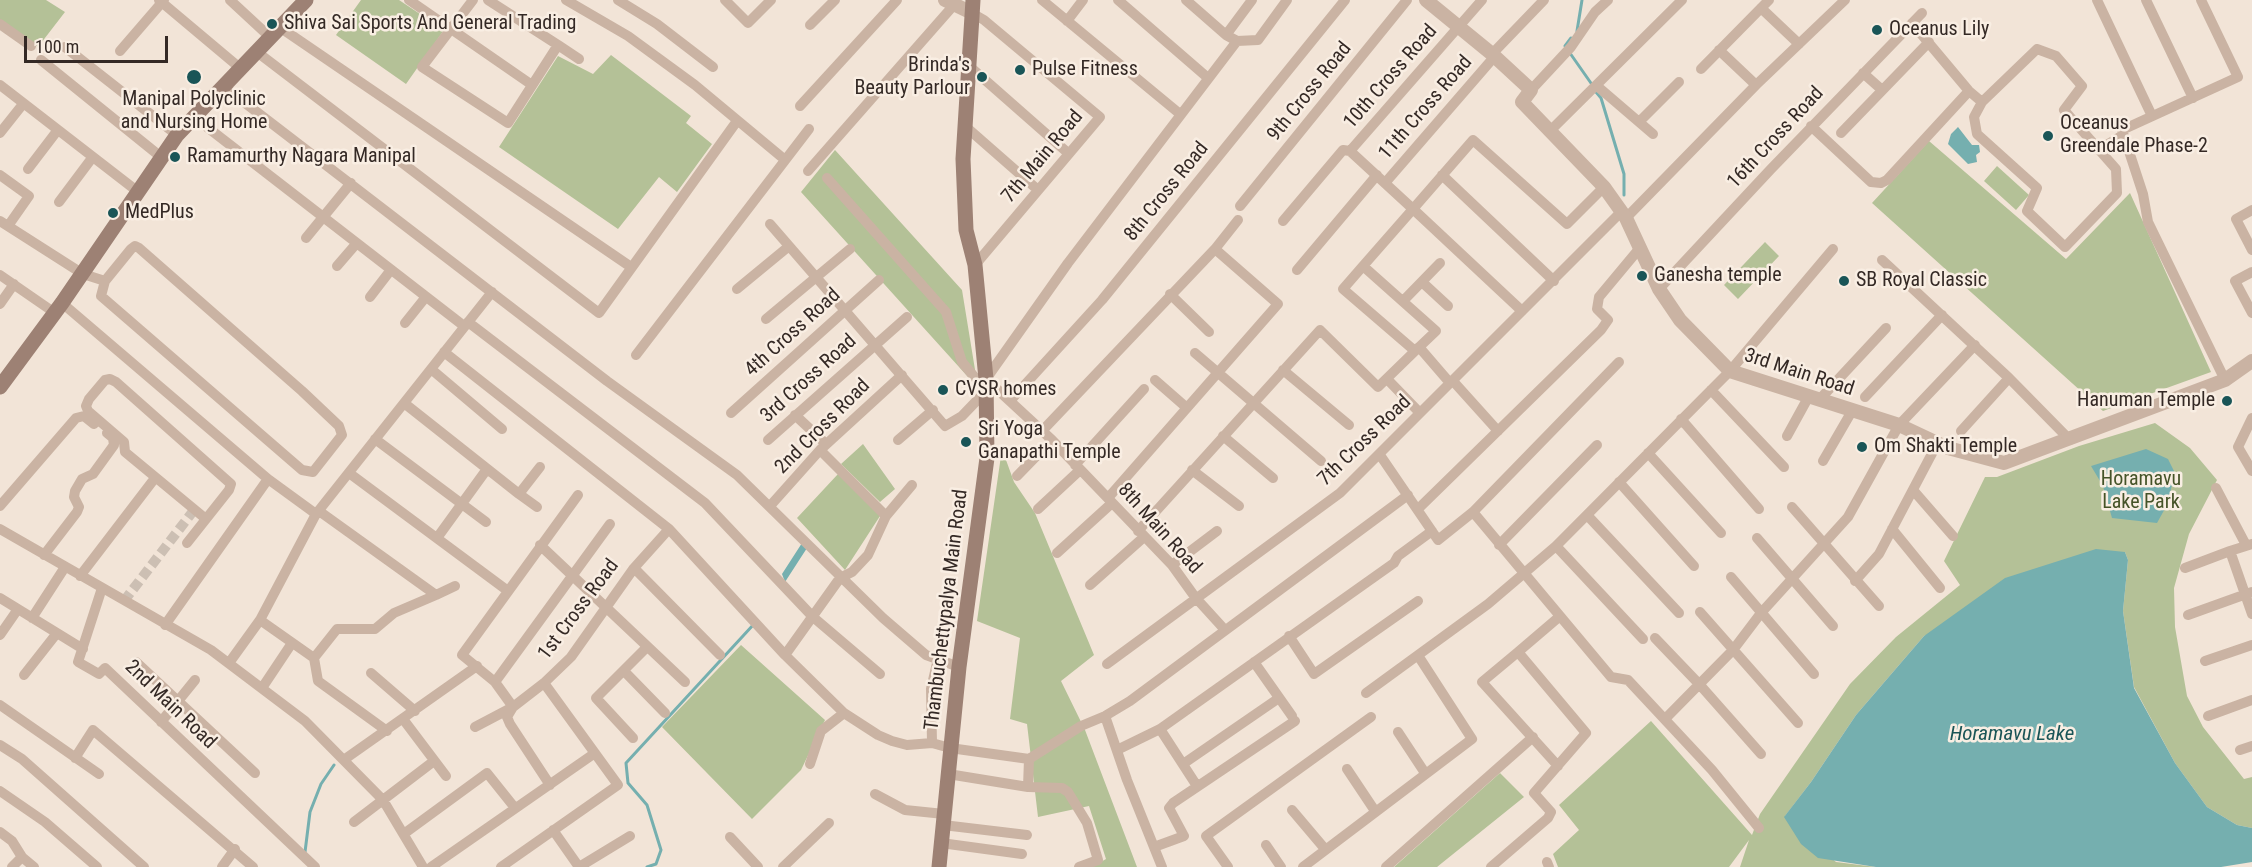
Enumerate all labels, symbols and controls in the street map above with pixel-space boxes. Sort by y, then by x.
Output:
place label: Shiva Sai Sports And General Trading [284,12,576,36]
marker: Shiva Sai Sports And General Trading [265,17,279,31]
place label: Oceanus Lily [1889,18,1989,42]
street label: 10th Cross Road [1339,20,1443,134]
marker: Oceanus Lily [1870,23,1884,37]
scale bar [27,24,171,62]
text: 100 m [35,36,79,57]
street label: 9th Cross Road [1263,38,1357,146]
street label: 11th Cross Road [1374,51,1478,165]
place label: Brinda's Beauty Parlour [855,54,970,101]
place label: Pulse Fitness [1032,58,1138,82]
marker: Pulse Fitness [1013,63,1027,77]
marker: Manipal Polyclinic and Nursing Home [185,68,203,86]
marker: Brinda's Beauty Parlour [975,70,989,84]
street label: 16th Cross Road [1723,82,1829,194]
place label: Manipal Polyclinic and Nursing Home [121,88,267,135]
street label: 7th Main Road [997,106,1089,208]
place label: Oceanus Greendale Phase-2 [2060,112,2208,159]
marker: Oceanus Greendale Phase-2 [2041,129,2055,143]
street label: 8th Cross Road [1120,138,1214,246]
place label: Ramamurthy Nagara Manipal [187,145,416,169]
marker: Ramamurthy Nagara Manipal [168,150,182,164]
place label: MedPlus [125,201,194,225]
marker: MedPlus [106,206,120,220]
place label: Ganesha temple [1654,264,1782,288]
marker: Ganesha temple [1635,269,1649,283]
place label: SB Royal Classic [1856,269,1987,293]
marker: SB Royal Classic [1837,274,1851,288]
street label: 4th Cross Road [740,284,846,382]
street label: 3rd Cross Road [756,330,862,428]
street label: 3rd Main Road [1741,344,1857,402]
street label: 2nd Cross Road [771,375,875,479]
place label: CVSR homes [955,378,1056,402]
marker: CVSR homes [936,383,950,397]
place label: Hanuman Temple [2077,389,2215,413]
street label: 7th Cross Road [1313,391,1417,491]
marker: Hanuman Temple [2220,394,2234,408]
place label: Sri Yoga Ganapathi Temple [978,418,1121,465]
marker: Sri Yoga Ganapathi Temple [959,435,973,449]
place label: Om Shakti Temple [1874,435,2017,459]
marker: Om Shakti Temple [1855,440,1869,454]
park label: Horamavu Lake Park [2101,468,2181,515]
street label: 8th Main Road [1112,479,1206,579]
street label: Thambuchettypalya Main Road [920,488,974,732]
street label: 1st Cross Road [533,555,625,665]
street label: 2nd Main Road [119,655,221,755]
water label: Horamavu Lake [1950,722,2074,748]

